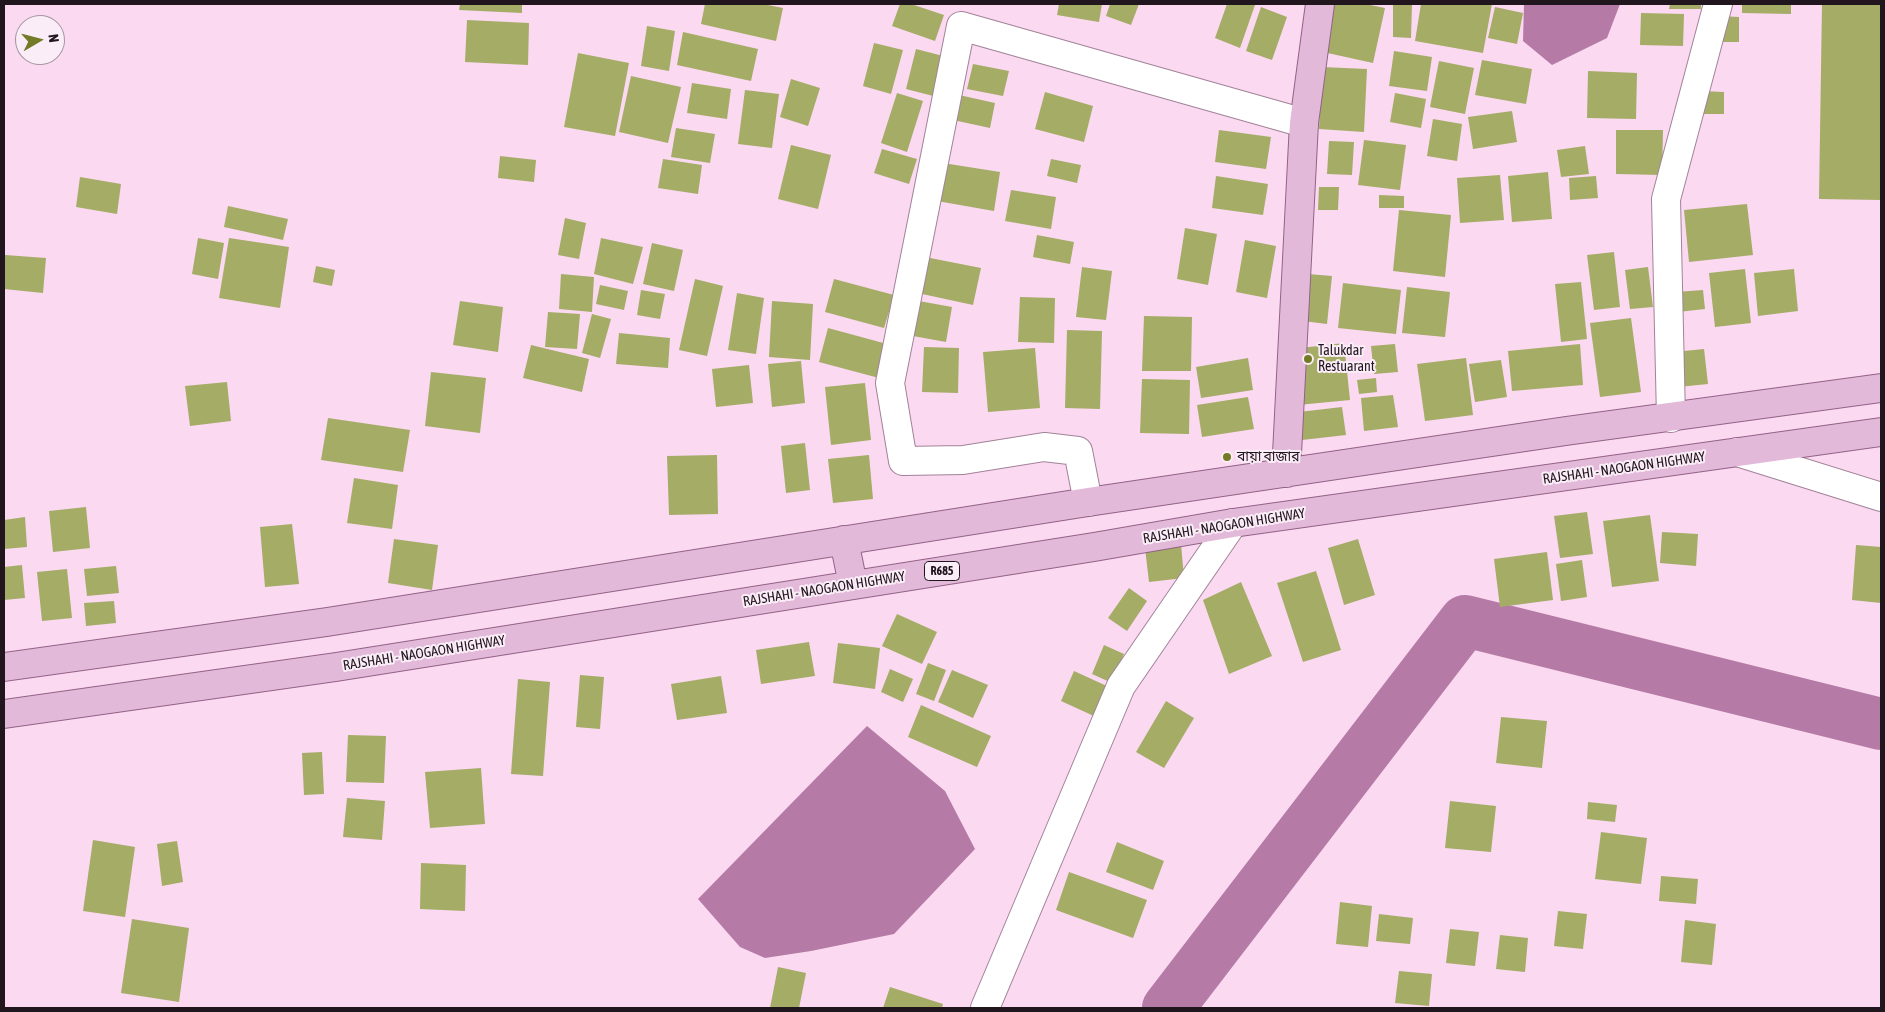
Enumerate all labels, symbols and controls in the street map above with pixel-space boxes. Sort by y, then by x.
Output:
north arrow [15,15,65,65]
text: N [45,33,62,43]
place label: Talukdar Restuarant [1318,343,1375,376]
marker: Talukdar Restuarant [1302,353,1314,365]
street label: RAJSHAHI - NAOGAON HIGHWAY [1542,448,1706,488]
place label: বায়া বাজার [1237,449,1300,465]
marker: বায়া বাজার [1221,451,1233,463]
street label: RAJSHAHI - NAOGAON HIGHWAY [1142,505,1306,547]
road number: R685 [924,562,960,580]
street label: RAJSHAHI - NAOGAON HIGHWAY [742,568,906,610]
street label: RAJSHAHI - NAOGAON HIGHWAY [342,632,506,674]

